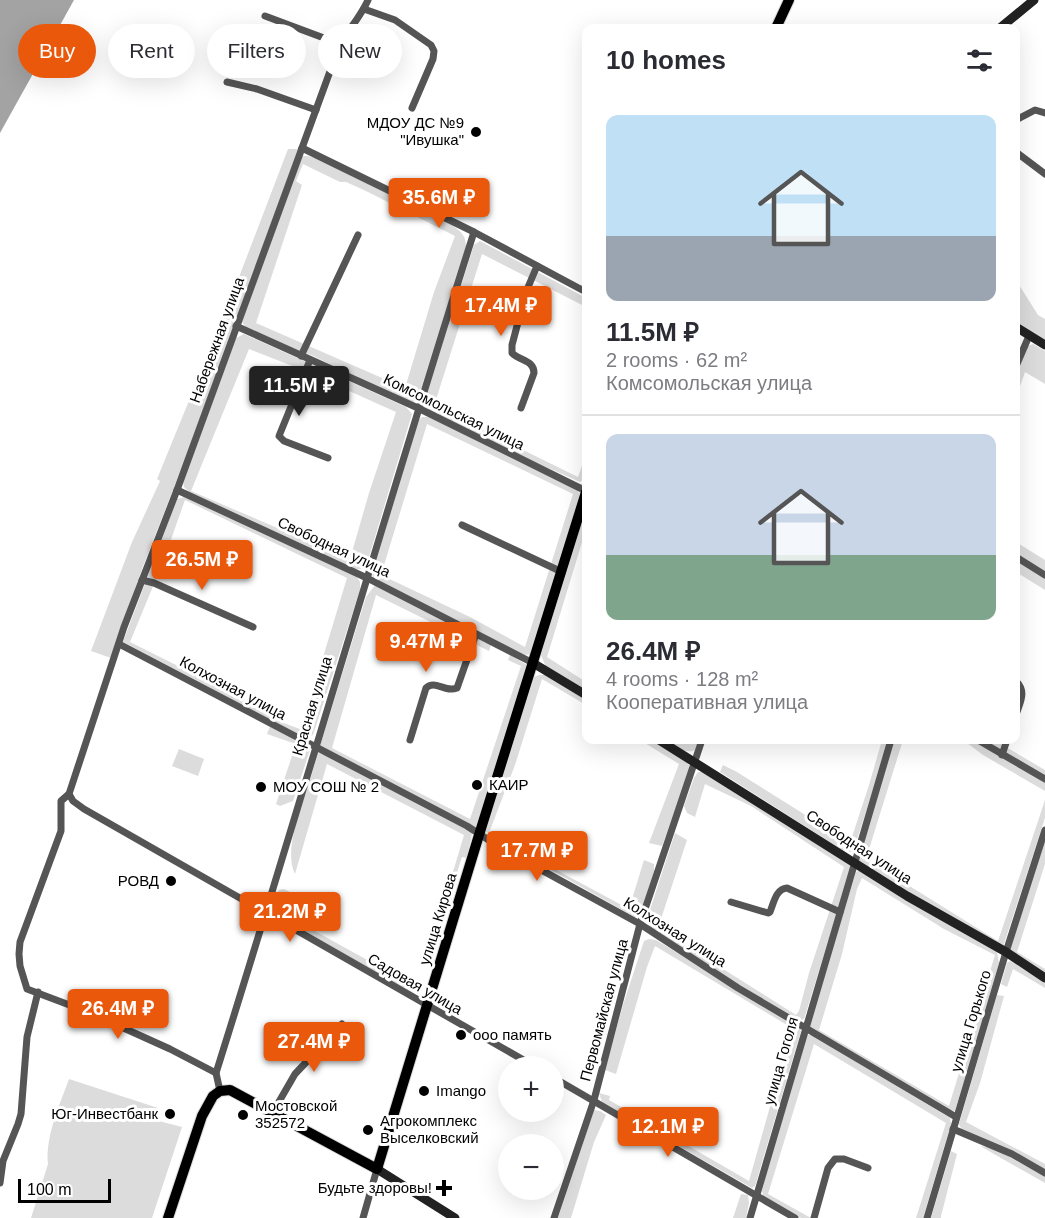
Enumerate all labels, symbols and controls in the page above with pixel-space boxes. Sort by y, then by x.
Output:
chip: Buy [18,24,96,78]
chip: Rent [108,24,195,78]
chip: Filters [207,24,306,78]
chip: New [318,24,402,78]
icon: filters [963,44,996,77]
text: 10 homes [606,45,726,75]
place label: МДОУ ДС №9 "Ивушка" [367,114,464,148]
marker: МДОУ ДС №9 "Ивушка" [469,125,483,139]
icon: home [747,154,855,262]
pin: 35.6M ₽ [384,178,494,229]
text: 35.6M ₽ [403,186,475,208]
street label: Набережная улица [186,274,247,405]
pin: 17.4M ₽ [446,286,556,337]
text: 17.4M ₽ [465,294,537,316]
text: 11.5M ₽ [606,317,699,347]
text: 2 rooms · 62 m² [606,349,747,371]
pin: 11.5M ₽ [244,366,354,417]
street label: Комсомольская улица [381,370,528,453]
text: Комсомольская улица [606,372,812,394]
text: 11.5M ₽ [263,374,335,396]
icon: home [747,473,855,581]
street label: Свободная улица [275,513,394,580]
pin: 26.5M ₽ [147,540,257,591]
text: 26.5M ₽ [166,548,238,570]
pin: 9.47M ₽ [371,622,481,673]
text: 9.47M ₽ [390,630,462,652]
text: 26.4M ₽ [606,636,701,666]
street label: Колхозная улица [177,652,290,723]
street label: Красная улица [288,653,335,758]
text: 4 rooms · 128 m² [606,668,758,690]
text: Кооперативная улица [606,691,808,713]
place label: КАИР [489,776,529,793]
place label: МОУ СОШ № 2 [273,778,379,795]
marker: КАИР [470,778,484,792]
marker: МОУ СОШ № 2 [254,780,268,794]
street label: Свободная улица [803,806,916,887]
pin: 17.7M ₽ [482,831,592,882]
text: 17.7M ₽ [501,839,573,861]
street label: улица Кирова [415,870,460,967]
place label: РОВД [118,872,159,889]
marker: РОВД [164,874,178,888]
pin: 21.2M ₽ [235,892,345,943]
street label: Колхозная улица [621,893,730,970]
text: 21.2M ₽ [254,900,326,922]
street label: Первомайская улица [576,936,631,1083]
street label: Садовая улица [365,950,466,1018]
street label: улица Горького [947,968,994,1074]
pin: 26.4M ₽ [63,989,173,1040]
text: 26.4M ₽ [82,997,154,1019]
street label: улица Гоголя [760,1015,801,1107]
pin: 27.4M ₽ [259,1022,369,1073]
place label: ооо память [473,1026,552,1043]
marker: ооо память [454,1028,468,1042]
text: 27.4M ₽ [278,1030,350,1052]
map controls [498,1056,564,1200]
button: + [498,1056,564,1122]
place label: Imango [436,1082,486,1099]
marker: Imango [417,1084,431,1098]
place label: Мостовской 352572 [255,1097,337,1131]
place label: Юг-Инвестбанк [51,1105,158,1122]
marker: Юг-Инвестбанк [163,1107,177,1121]
pin: 12.1M ₽ [613,1107,723,1158]
marker: Мостовской 352572 [236,1108,250,1122]
place label: Агрокомплекс Выселковский [380,1112,479,1146]
text: 12.1M ₽ [632,1115,704,1137]
marker: Агрокомплекс Выселковский [361,1123,375,1137]
button: − [498,1134,564,1200]
scale bar [18,1176,111,1204]
place label: Будьте здоровы! [318,1179,432,1196]
text: 100 m [27,1181,71,1198]
marker: Будьте здоровы! [437,1181,451,1195]

